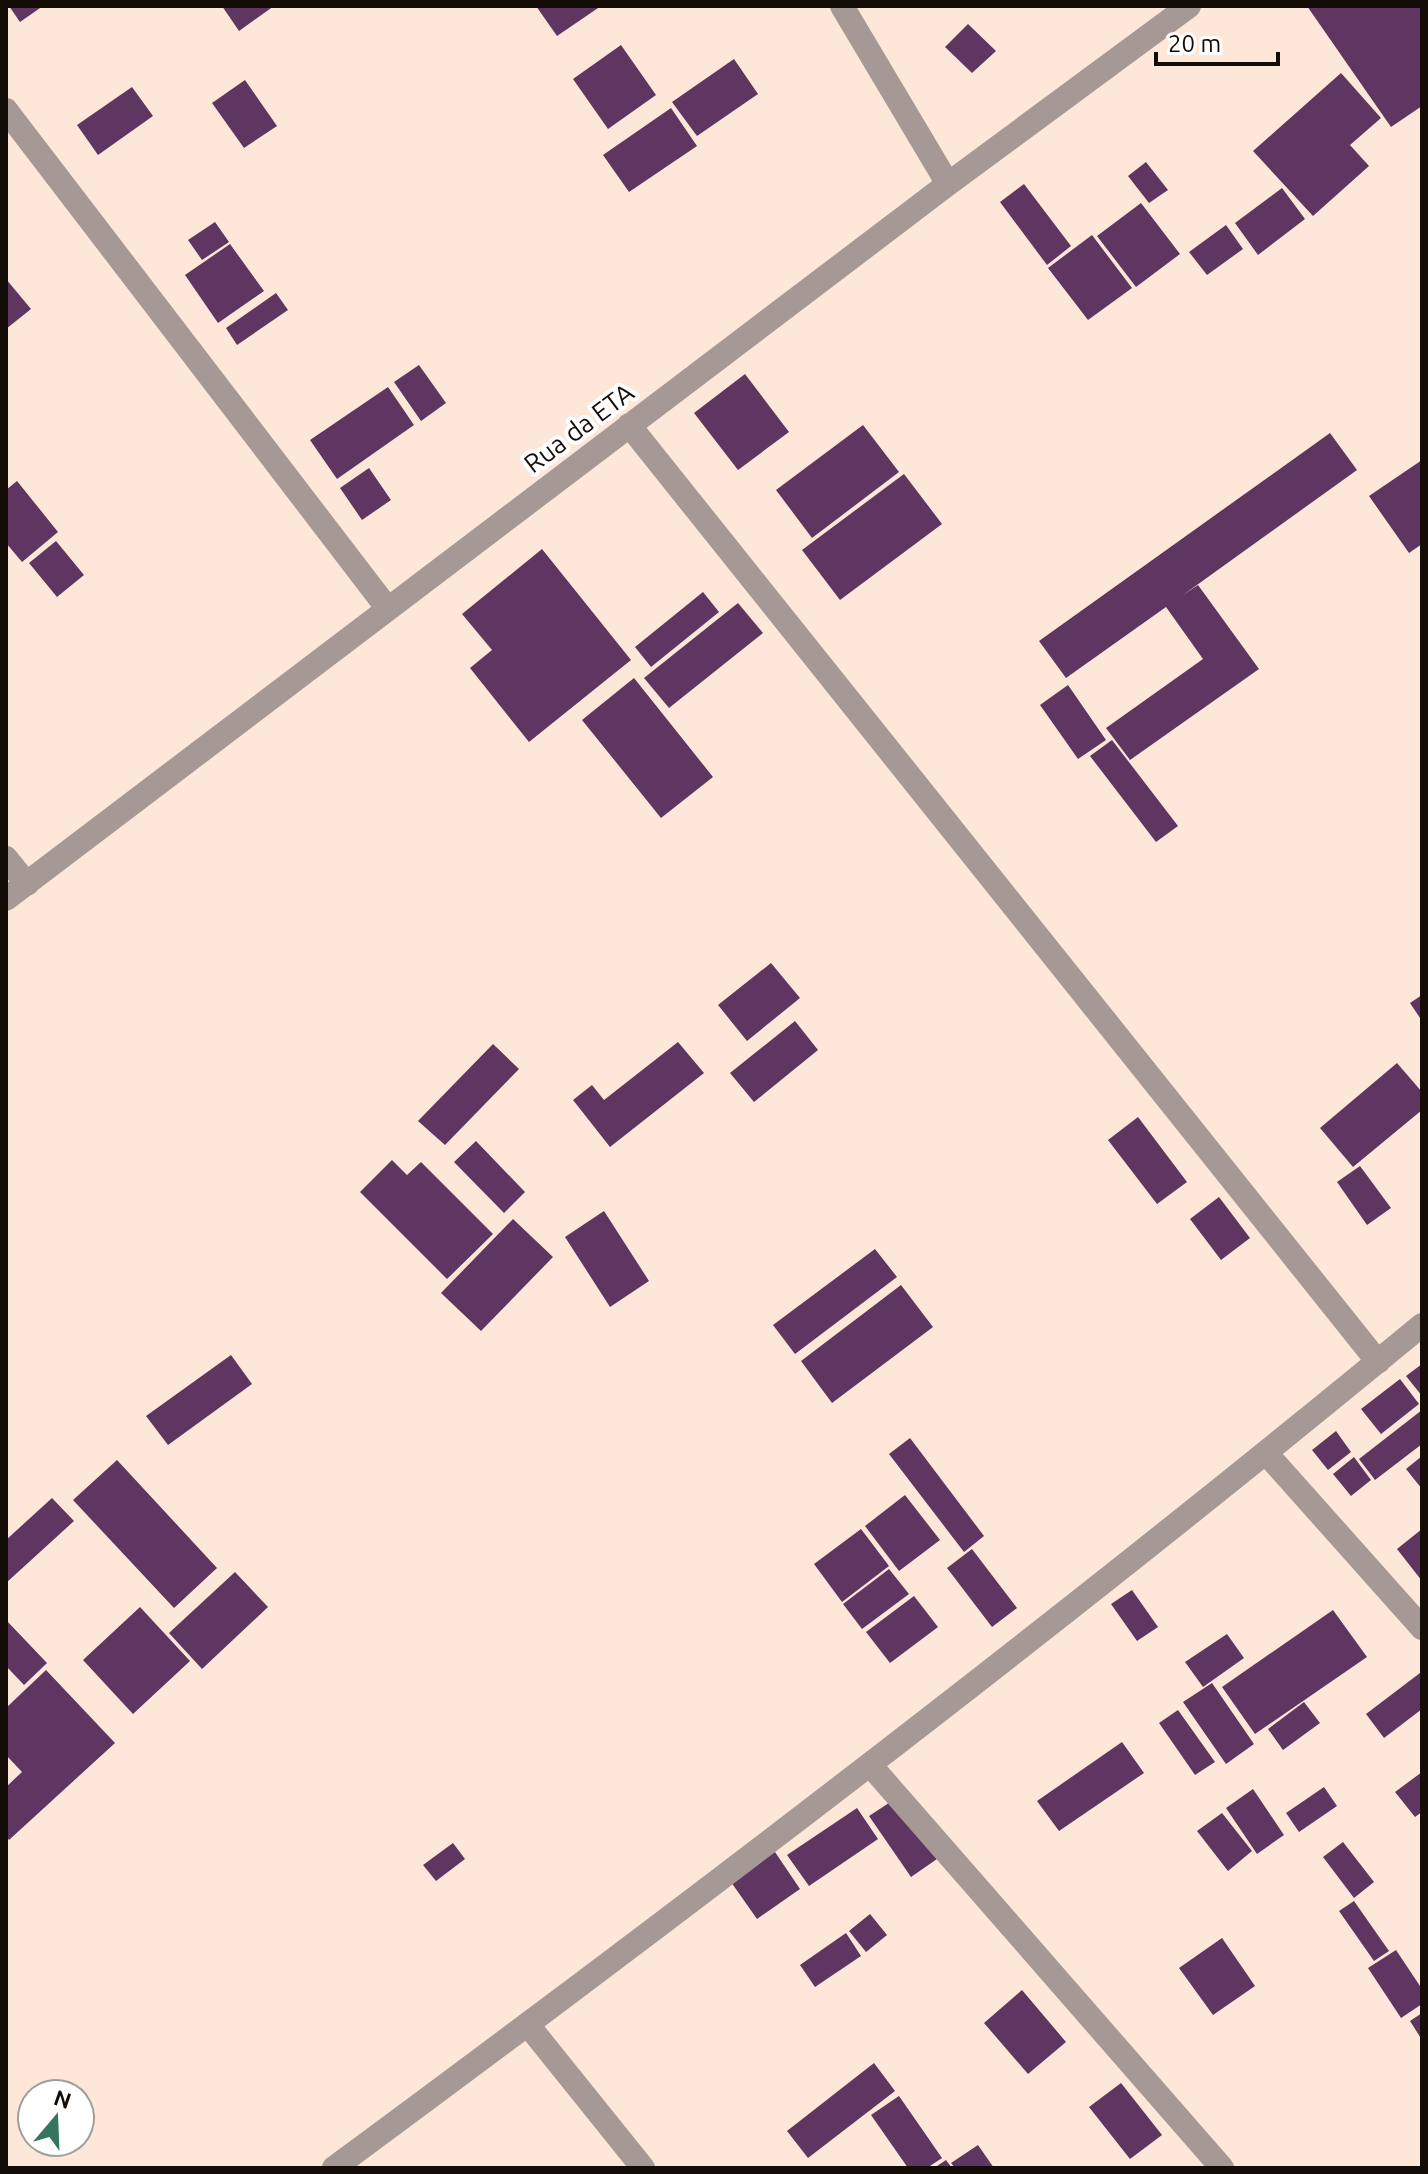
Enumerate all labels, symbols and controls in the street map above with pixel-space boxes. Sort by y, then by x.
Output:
scale bar [1156,16,1278,66]
text: 20 m [1168,30,1221,57]
street label: Rua da ETA [518,377,639,478]
north arrow [16,2078,96,2158]
text: N [51,2084,75,2113]

